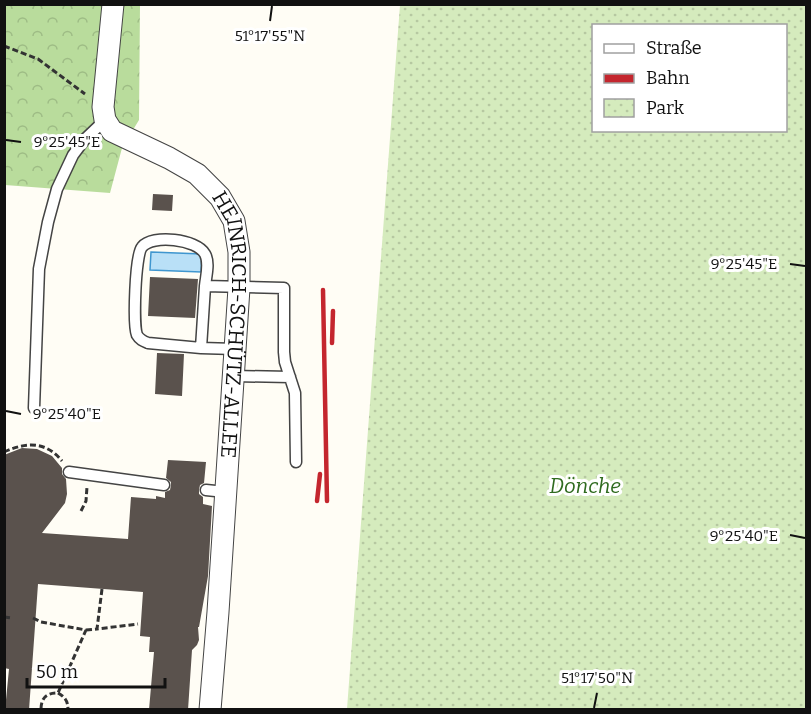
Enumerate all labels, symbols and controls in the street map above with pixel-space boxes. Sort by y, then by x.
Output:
legend [592,24,787,132]
text: 51°17'55"N [235,27,305,45]
text: Straße [646,37,702,59]
text: Bahn [646,67,690,89]
text: Park [646,97,685,119]
text: 9°25'45"E [34,133,100,151]
street label: HEINRICH-SCHÜTZ-ALLEE [206,186,252,459]
text: 9°25'45"E [711,255,777,273]
text: 9°25'40"E [33,405,101,423]
park label: Dönche [549,473,621,499]
text: 9°25'40"E [710,527,778,545]
scale bar [27,651,165,689]
text: 50 m [36,661,78,683]
text: 51°17'50"N [561,669,633,687]

